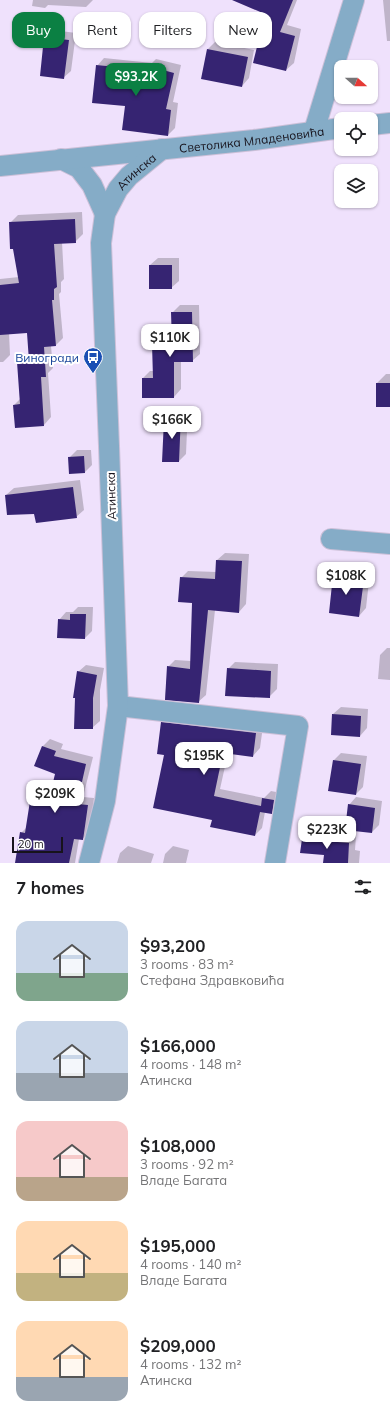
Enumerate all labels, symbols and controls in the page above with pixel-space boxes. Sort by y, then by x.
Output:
chip: Buy [12,12,65,48]
chip: Rent [73,12,131,48]
chip: Filters [139,12,206,48]
chip: New [214,12,272,48]
north arrow [334,60,378,104]
map controls [334,60,378,208]
pin: $93.2K [103,63,169,97]
text: $93.2K [114,68,158,84]
button: locate [334,112,378,156]
street label: Светолика Младеновића [178,123,325,155]
street label: Атинска [113,150,159,193]
button: layers [334,164,378,208]
pin: $110K [142,324,198,358]
text: $110K [150,329,190,345]
bus stop icon: Виногради [82,346,104,374]
place label: Виногради [15,350,79,365]
pin: $166K [144,406,200,440]
text: $166K [152,411,192,427]
street label: Атинска [103,472,119,520]
pin: $108K [318,562,374,596]
text: $108K [326,567,366,583]
pin: $195K [176,742,232,776]
text: $195K [184,747,224,763]
pin: $209K [27,780,83,814]
text: $209K [35,785,75,801]
pin: $223K [299,816,355,850]
text: $223K [307,821,347,837]
scale bar [12,835,63,854]
text: 20 m [18,837,44,851]
icon: filters [352,876,374,898]
text: 7 homes [16,877,84,898]
text: $93,200 [140,935,205,956]
icon: home [48,937,96,985]
text: 3 rooms · 83 m² [140,956,234,972]
text: Стефана Здравковића [140,972,284,988]
text: $166,000 [140,1035,216,1056]
icon: home [48,1037,96,1085]
text: 4 rooms · 148 m² [140,1056,241,1072]
text: Атинска [140,1072,192,1088]
text: $108,000 [140,1135,216,1156]
icon: home [48,1137,96,1185]
text: 3 rooms · 92 m² [140,1156,234,1172]
text: Владе Багата [140,1172,227,1188]
text: $195,000 [140,1235,216,1256]
icon: home [48,1237,96,1285]
text: 4 rooms · 140 m² [140,1256,241,1272]
text: Владе Багата [140,1272,227,1288]
text: $209,000 [140,1335,216,1356]
icon: home [48,1337,96,1385]
text: 4 rooms · 132 m² [140,1356,241,1372]
text: Атинска [140,1372,192,1388]

